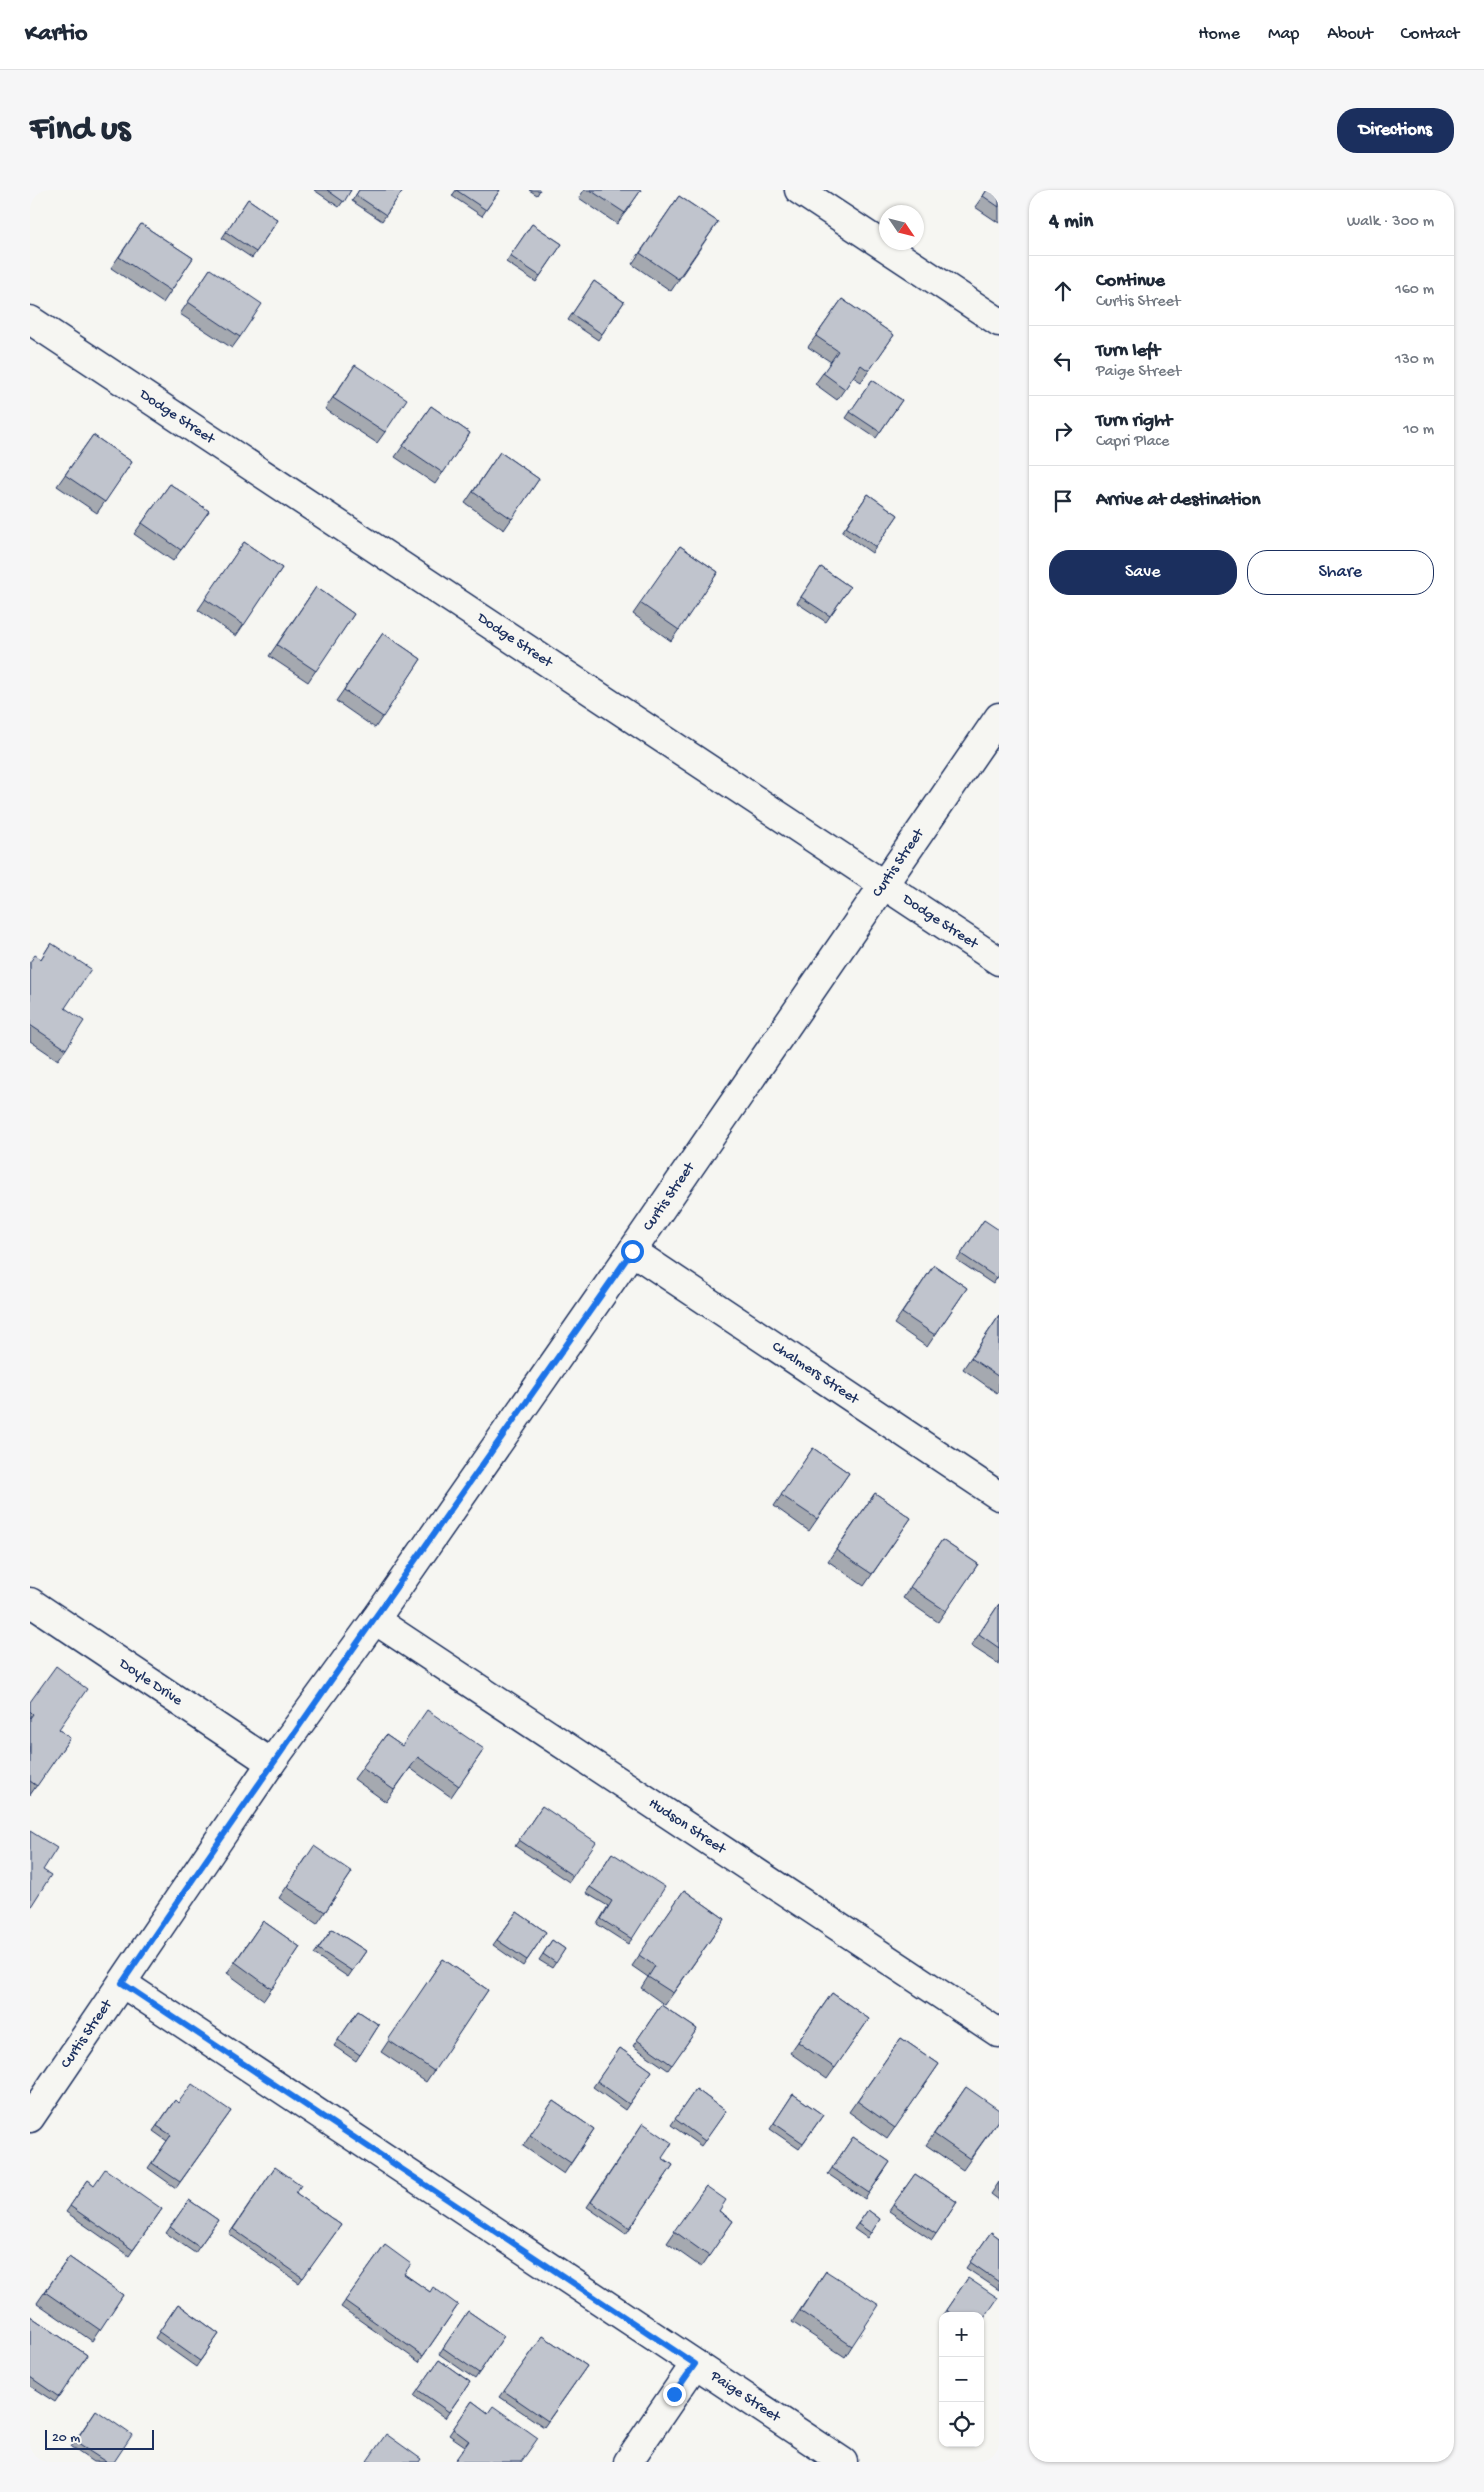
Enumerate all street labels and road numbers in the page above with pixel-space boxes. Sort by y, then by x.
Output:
street label: Dodge Street [135,385,219,449]
street label: Dodge Street [473,609,557,673]
street label: Curtis Street [869,824,929,901]
street label: Dodge Street [898,890,982,954]
street label: Curtis Street [639,1158,700,1235]
street label: Chalmers Street [768,1338,863,1410]
street label: Doyle Drive [115,1654,186,1710]
street label: Hudson Street [645,1794,730,1859]
street label: Curtis Street [57,1995,117,2072]
street label: Paige Street [706,2367,785,2428]

